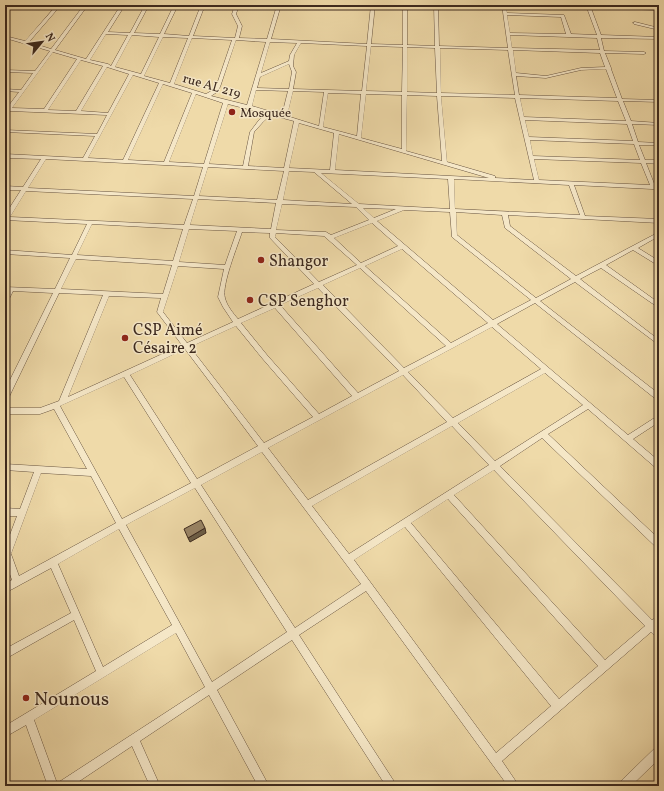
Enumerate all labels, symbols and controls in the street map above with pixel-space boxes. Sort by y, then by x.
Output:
north arrow [22,22,62,62]
text: N [41,31,58,45]
street label: rue AL 219 [180,70,243,104]
place label: Mosquée [240,105,291,123]
marker: Mosquée [227,107,237,117]
place label: Shangor [269,251,329,273]
marker: Shangor [256,255,266,265]
place label: CSP Senghor [258,291,349,313]
marker: CSP Senghor [245,295,255,305]
place label: CSP Aimé Césaire 2 [133,320,203,360]
marker: CSP Aimé Césaire 2 [120,333,130,343]
place label: Nounous [34,687,109,713]
marker: Nounous [21,693,31,703]

